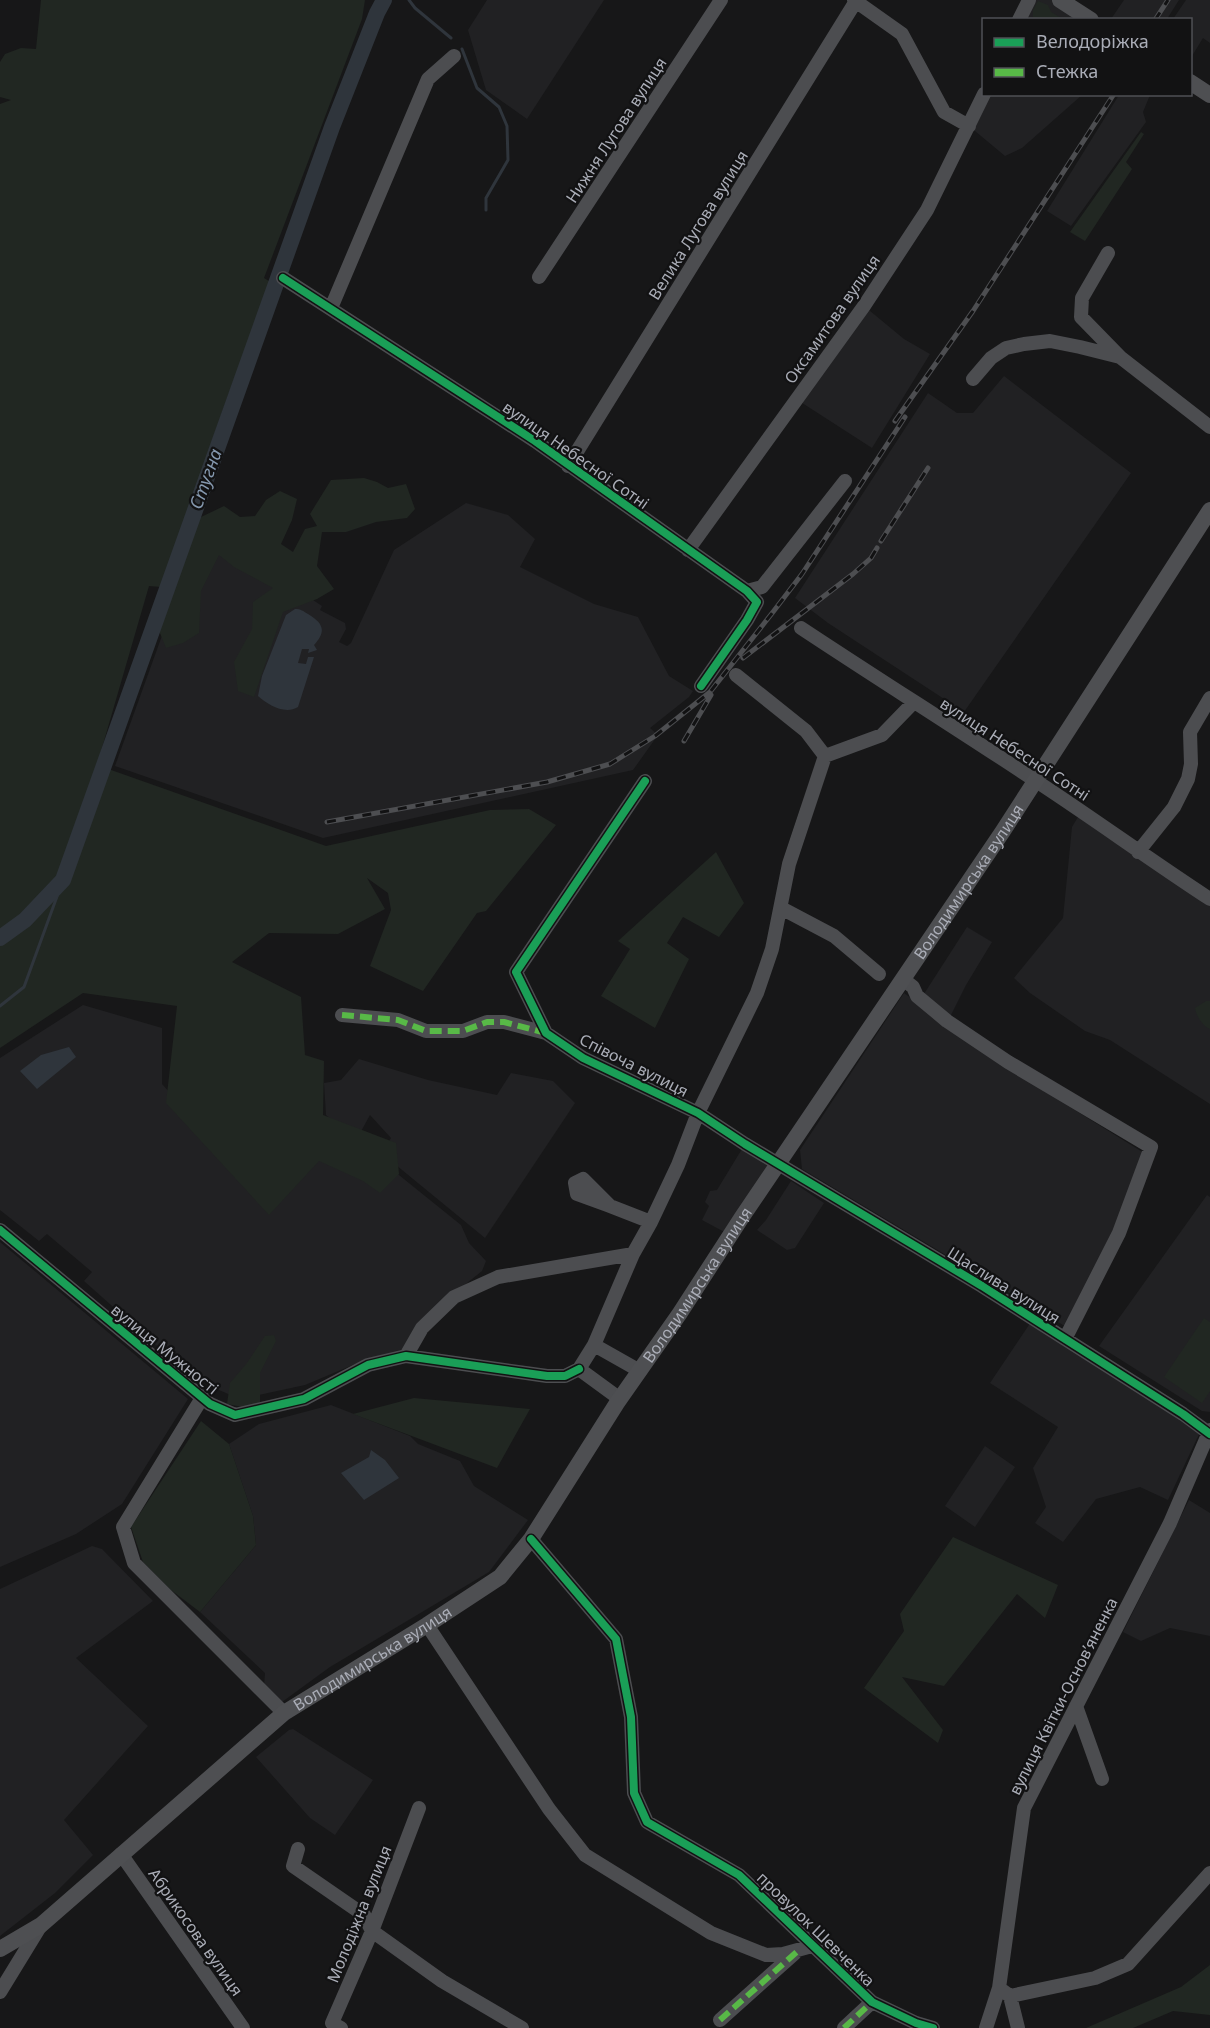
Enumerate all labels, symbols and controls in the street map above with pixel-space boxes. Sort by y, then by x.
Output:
legend [982,18,1192,96]
text: Велодоріжка [1036,29,1149,53]
street label: Нижня Лугова вулиця [561,53,671,207]
text: Стежка [1036,59,1098,83]
street label: Велика Лугова вулиця [643,146,753,304]
street label: Оксамитова вулиця [779,250,885,388]
street label: вулиця Небесної Сотні [498,396,654,514]
water label: Стугна [183,445,227,512]
street label: вулиця Небесної Сотні [936,692,1094,806]
street label: Володимирська вулиця [908,800,1029,964]
street label: Співоча вулиця [576,1028,692,1102]
street label: Володимирська вулиця [637,1203,757,1367]
street label: Щаслива вулиця [943,1241,1065,1329]
street label: вулиця Мужності [107,1299,223,1399]
street label: вулиця Квітки-Основʼяненка [1004,1593,1122,1799]
street label: Володимирська вулиця [289,1601,456,1716]
street label: Молодіжна вулиця [321,1842,397,1986]
street label: Абрикосова вулиця [144,1864,248,2000]
street label: провулок Шевченка [752,1867,880,1991]

